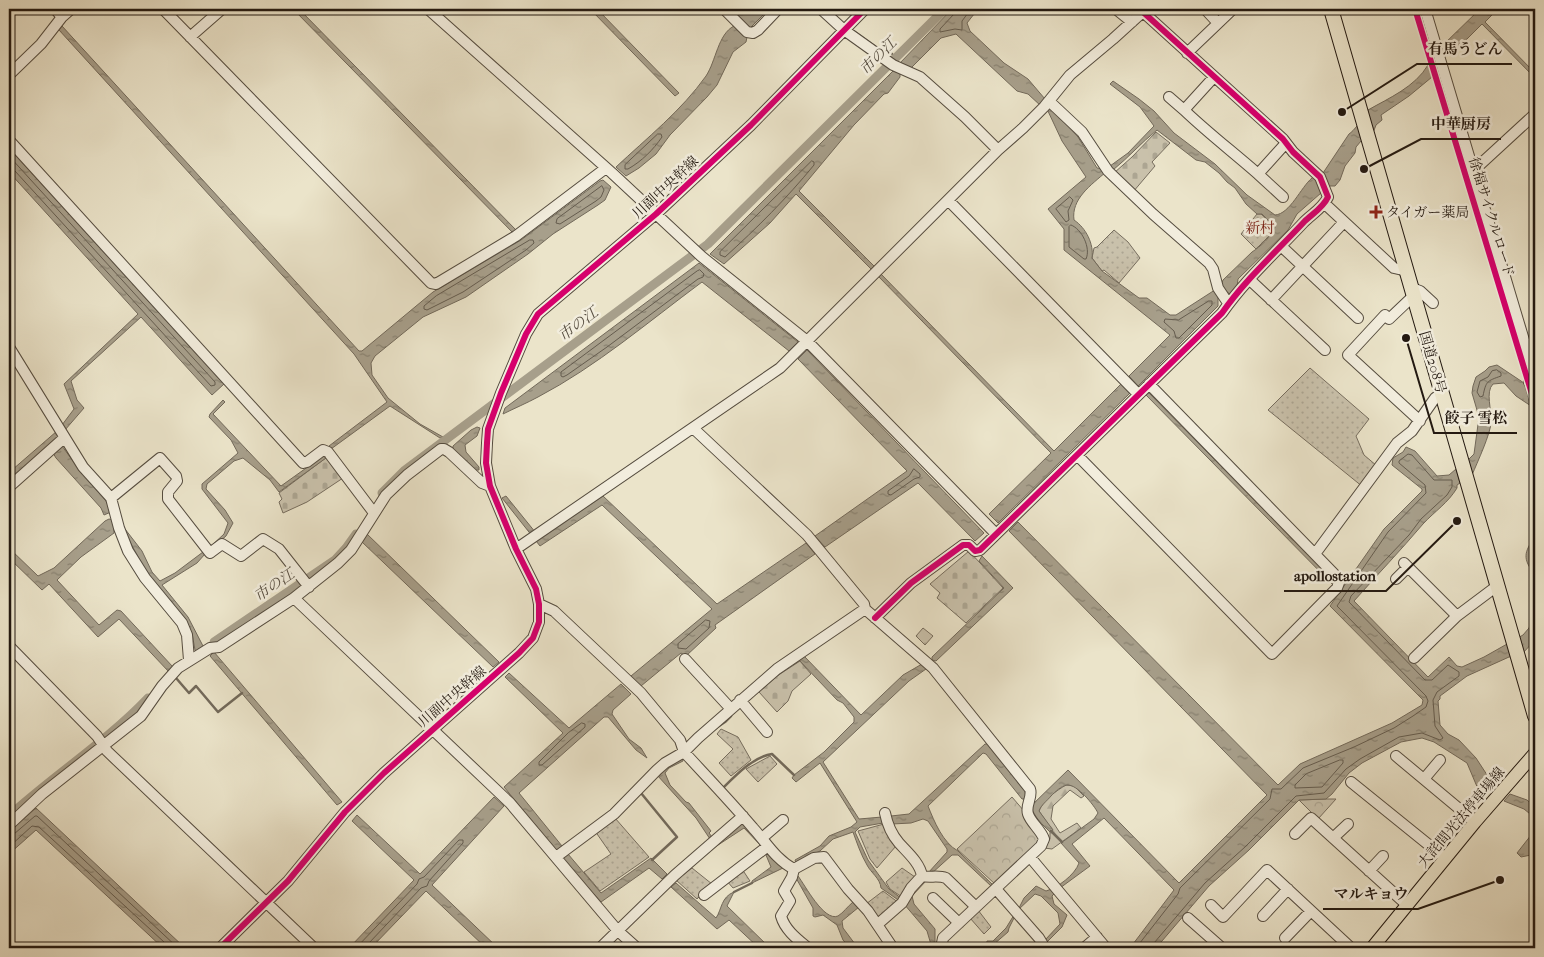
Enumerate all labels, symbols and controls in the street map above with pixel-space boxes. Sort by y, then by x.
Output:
water label: 市の江 [856,32,902,78]
callout: 有馬うどん [1417,34,1512,64]
text: 有馬うどん [1427,40,1503,58]
callout: 中華厨房 [1421,109,1501,139]
text: 中華厨房 [1431,115,1491,133]
street label: 川副中央幹線 [629,153,702,222]
street label: 徐福サイクルロード [1465,155,1518,279]
place label: タイガー薬局 [1386,204,1469,221]
marker: タイガー薬局 [1370,206,1382,218]
district label: 新村 [1245,219,1275,237]
water label: 市の江 [555,302,603,345]
street label: 国道208号 [1416,329,1450,395]
callout: 餃子 雪松 [1434,403,1517,433]
text: 餃子 雪松 [1444,409,1508,427]
callout: apollostation [1284,561,1386,591]
water label: 市の江 [250,564,299,605]
text: apollostation [1294,567,1376,585]
street label: 川副中央幹線 [415,662,490,730]
street label: 大詫間光法停車場線 [1414,764,1508,871]
callout: マルキョウ [1323,879,1418,909]
text: マルキョウ [1333,885,1409,903]

